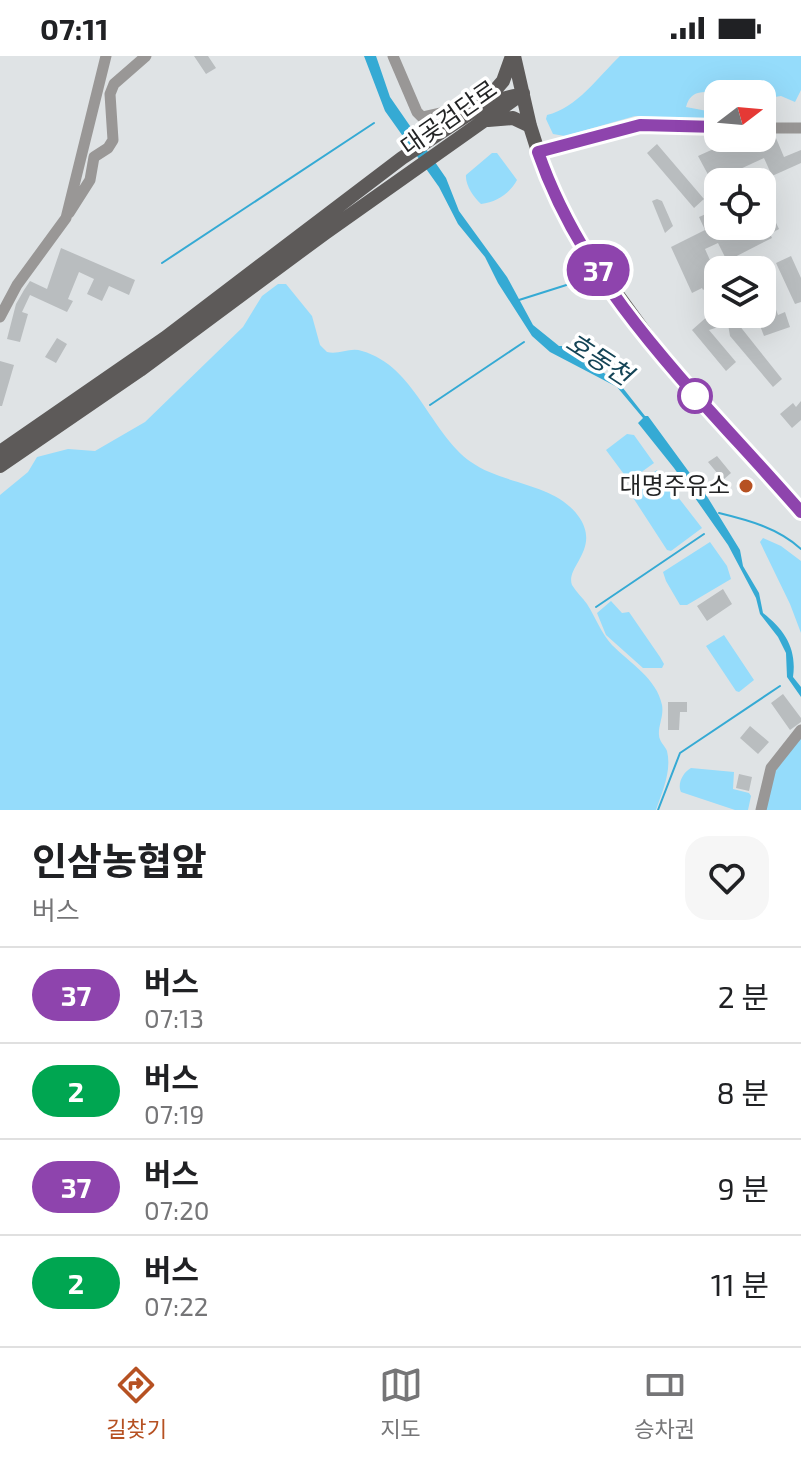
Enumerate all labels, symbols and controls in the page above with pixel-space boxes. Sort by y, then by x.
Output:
text: 07:11 [40,10,108,46]
street label: 대곶검단로 [395,73,502,160]
north arrow [704,80,776,152]
map controls [704,80,776,328]
button: locate [704,168,776,240]
line badge: 37 [562,244,634,296]
text: 37 [583,253,613,287]
button: layers [704,256,776,328]
water label: 호동천 [561,325,641,392]
unlabelled marker [678,379,712,413]
place label: 대명주유소 [620,470,730,499]
marker: 대명주유소 [737,477,755,495]
button: heart [685,836,769,920]
text: 인삼농협앞 [32,837,207,883]
text: 버스 [32,894,80,925]
text: 버스 [144,963,199,999]
text: 37 [61,978,91,1012]
text: 2 분 [718,978,769,1014]
text: 07:13 [144,1002,204,1033]
text: 버스 [144,1059,199,1095]
text: 2 [68,1074,84,1108]
text: 8 분 [717,1074,769,1110]
text: 07:19 [144,1098,204,1129]
text: 버스 [144,1155,199,1191]
text: 37 [61,1170,91,1204]
text: 9 분 [718,1170,769,1206]
text: 07:20 [144,1194,209,1225]
text: 버스 [144,1251,199,1287]
text: 2 [68,1266,84,1300]
text: 11 분 [711,1266,769,1302]
text: 07:22 [144,1290,208,1321]
tab: 길찾기 [106,1363,167,1443]
tab: 지도 [379,1363,423,1443]
tab: 승차권 [634,1363,695,1443]

